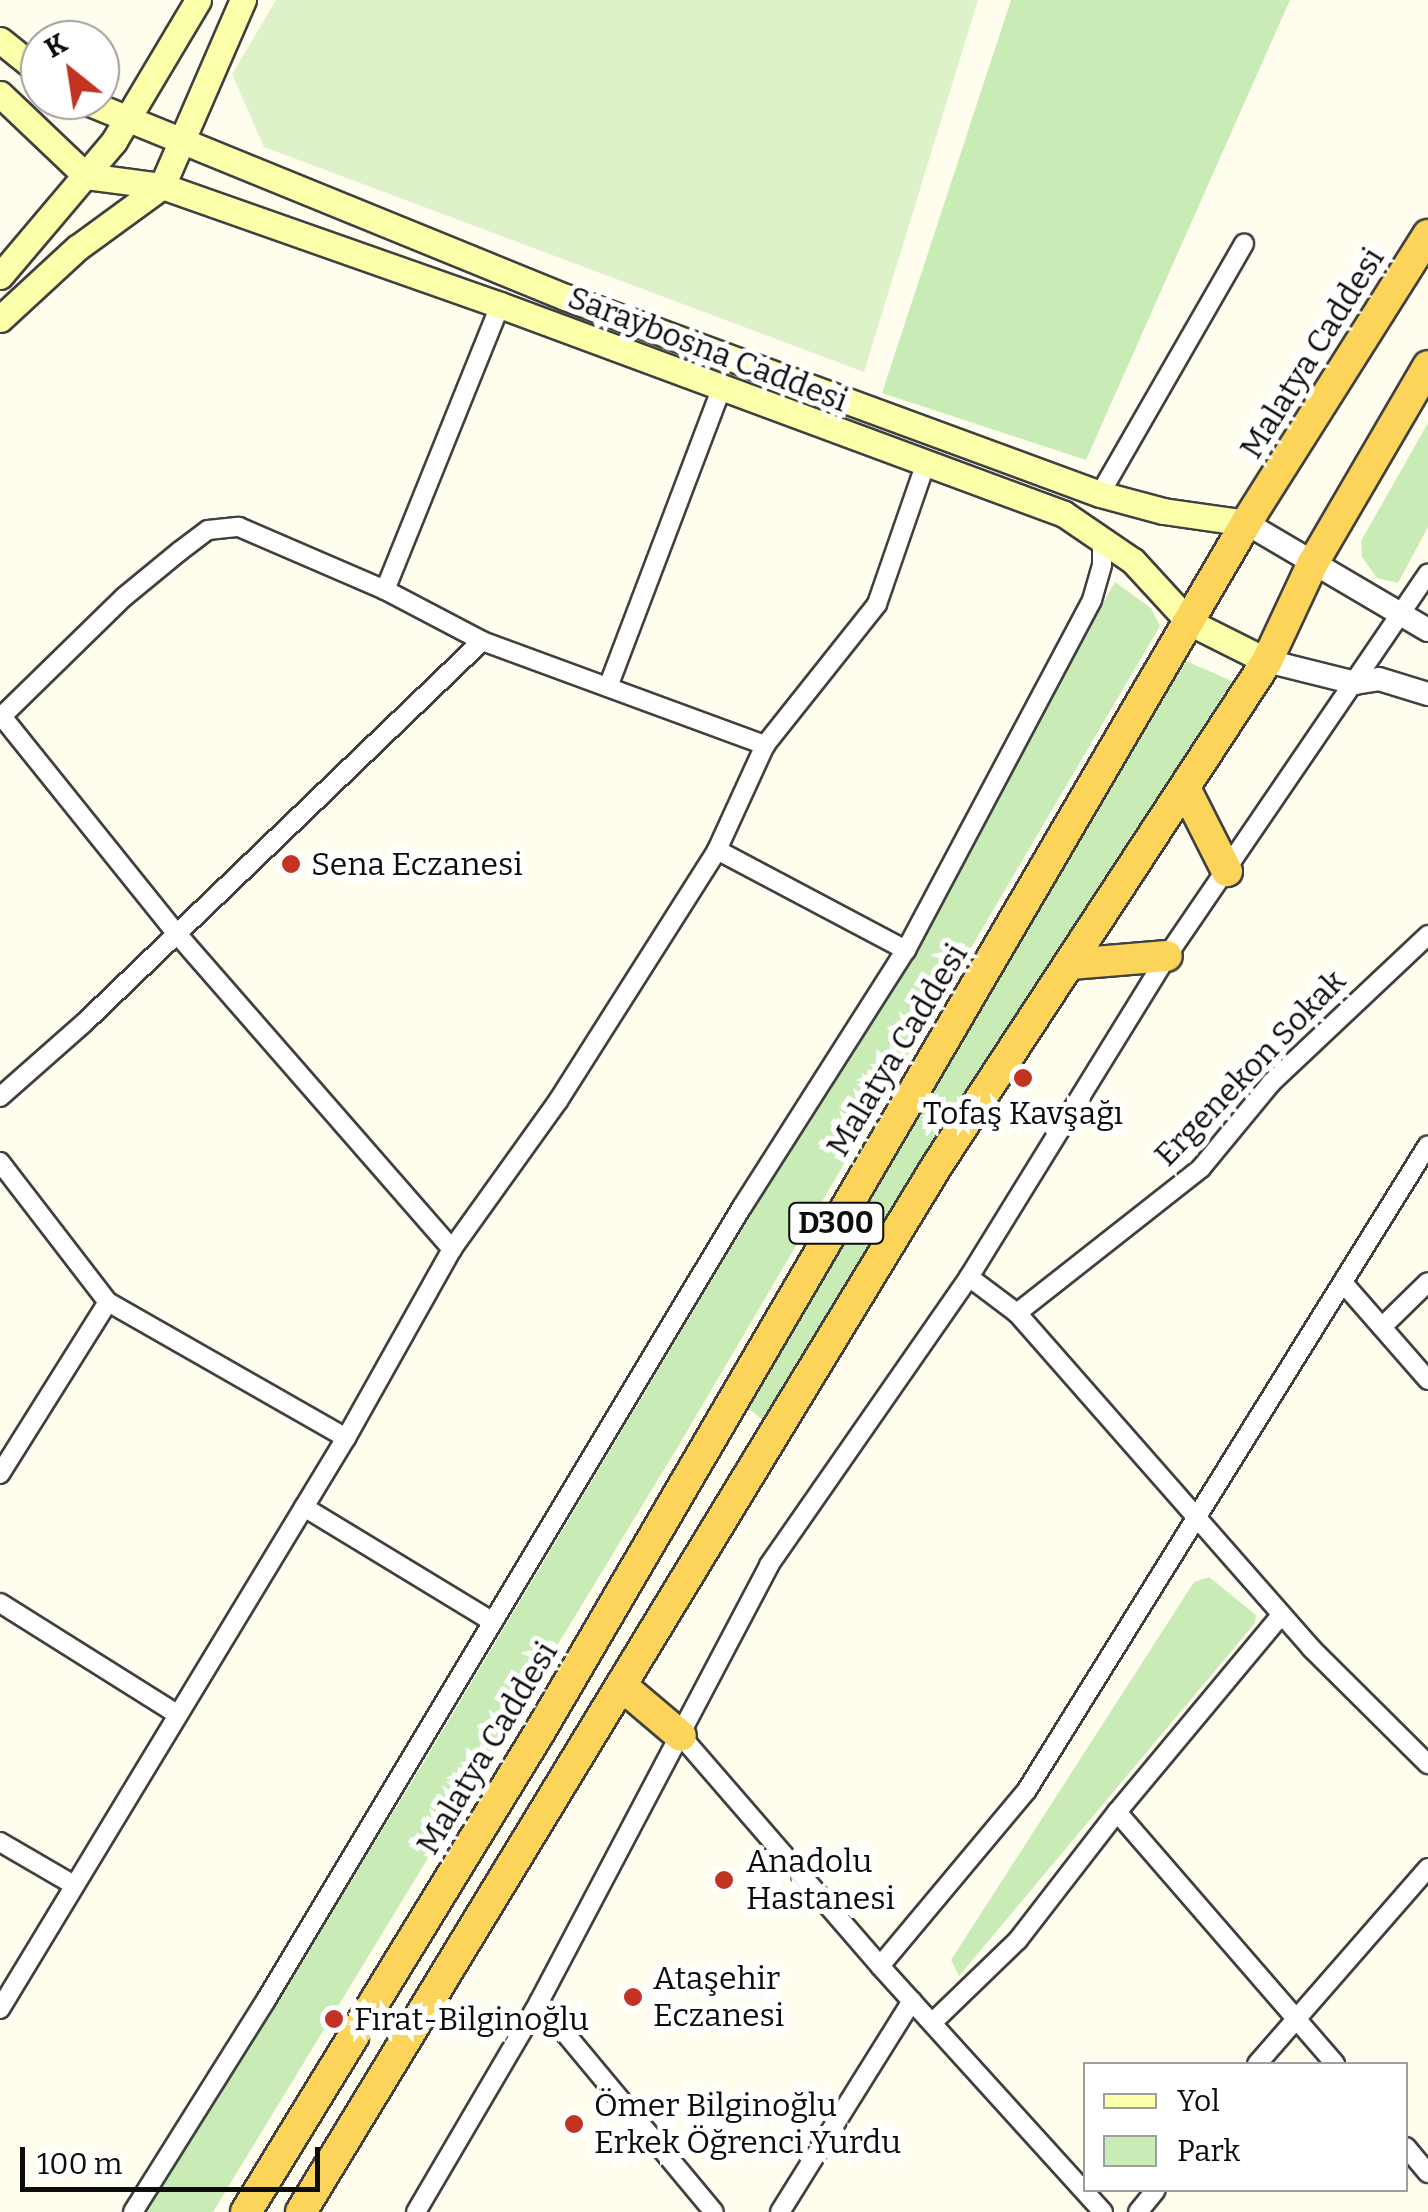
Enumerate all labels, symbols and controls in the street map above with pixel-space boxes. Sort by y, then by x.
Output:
north arrow [20,20,120,120]
text: K [39,26,73,65]
street label: Malatya Caddesi [1232,241,1392,465]
street label: Saraybosna Caddesi [563,278,853,420]
place label: Sena Eczanesi [311,845,523,883]
marker: Sena Eczanesi [280,853,302,875]
street label: Malatya Caddesi [818,937,976,1163]
street label: Ergenekon Sokak [1147,962,1353,1174]
marker: Tofaş Kavşağı [1012,1067,1034,1089]
place label: Tofaş Kavşağı [923,1094,1123,1132]
road number: D300 [786,1198,886,1248]
street label: Malatya Caddesi [408,1635,566,1861]
place label: Anadolu Hastanesi [746,1843,895,1918]
marker: Anadolu Hastanesi [711,1867,737,1893]
place label: Ataşehir Eczanesi [653,1960,784,2035]
marker: Ataşehir Eczanesi [622,1986,644,2008]
place label: Fırat-Bilginoğlu [354,2000,589,2038]
marker: Fırat-Bilginoğlu [323,2008,345,2030]
legend [1083,2062,1408,2192]
text: Yol [1177,2083,1220,2119]
place label: Ömer Bilginoğlu Erkek Öğrenci Yurdu [594,2087,901,2162]
marker: Ömer Bilginoğlu Erkek Öğrenci Yurdu [563,2113,585,2135]
scale bar [25,2127,325,2189]
text: Park [1177,2133,1240,2169]
text: 100 m [37,2146,122,2182]

